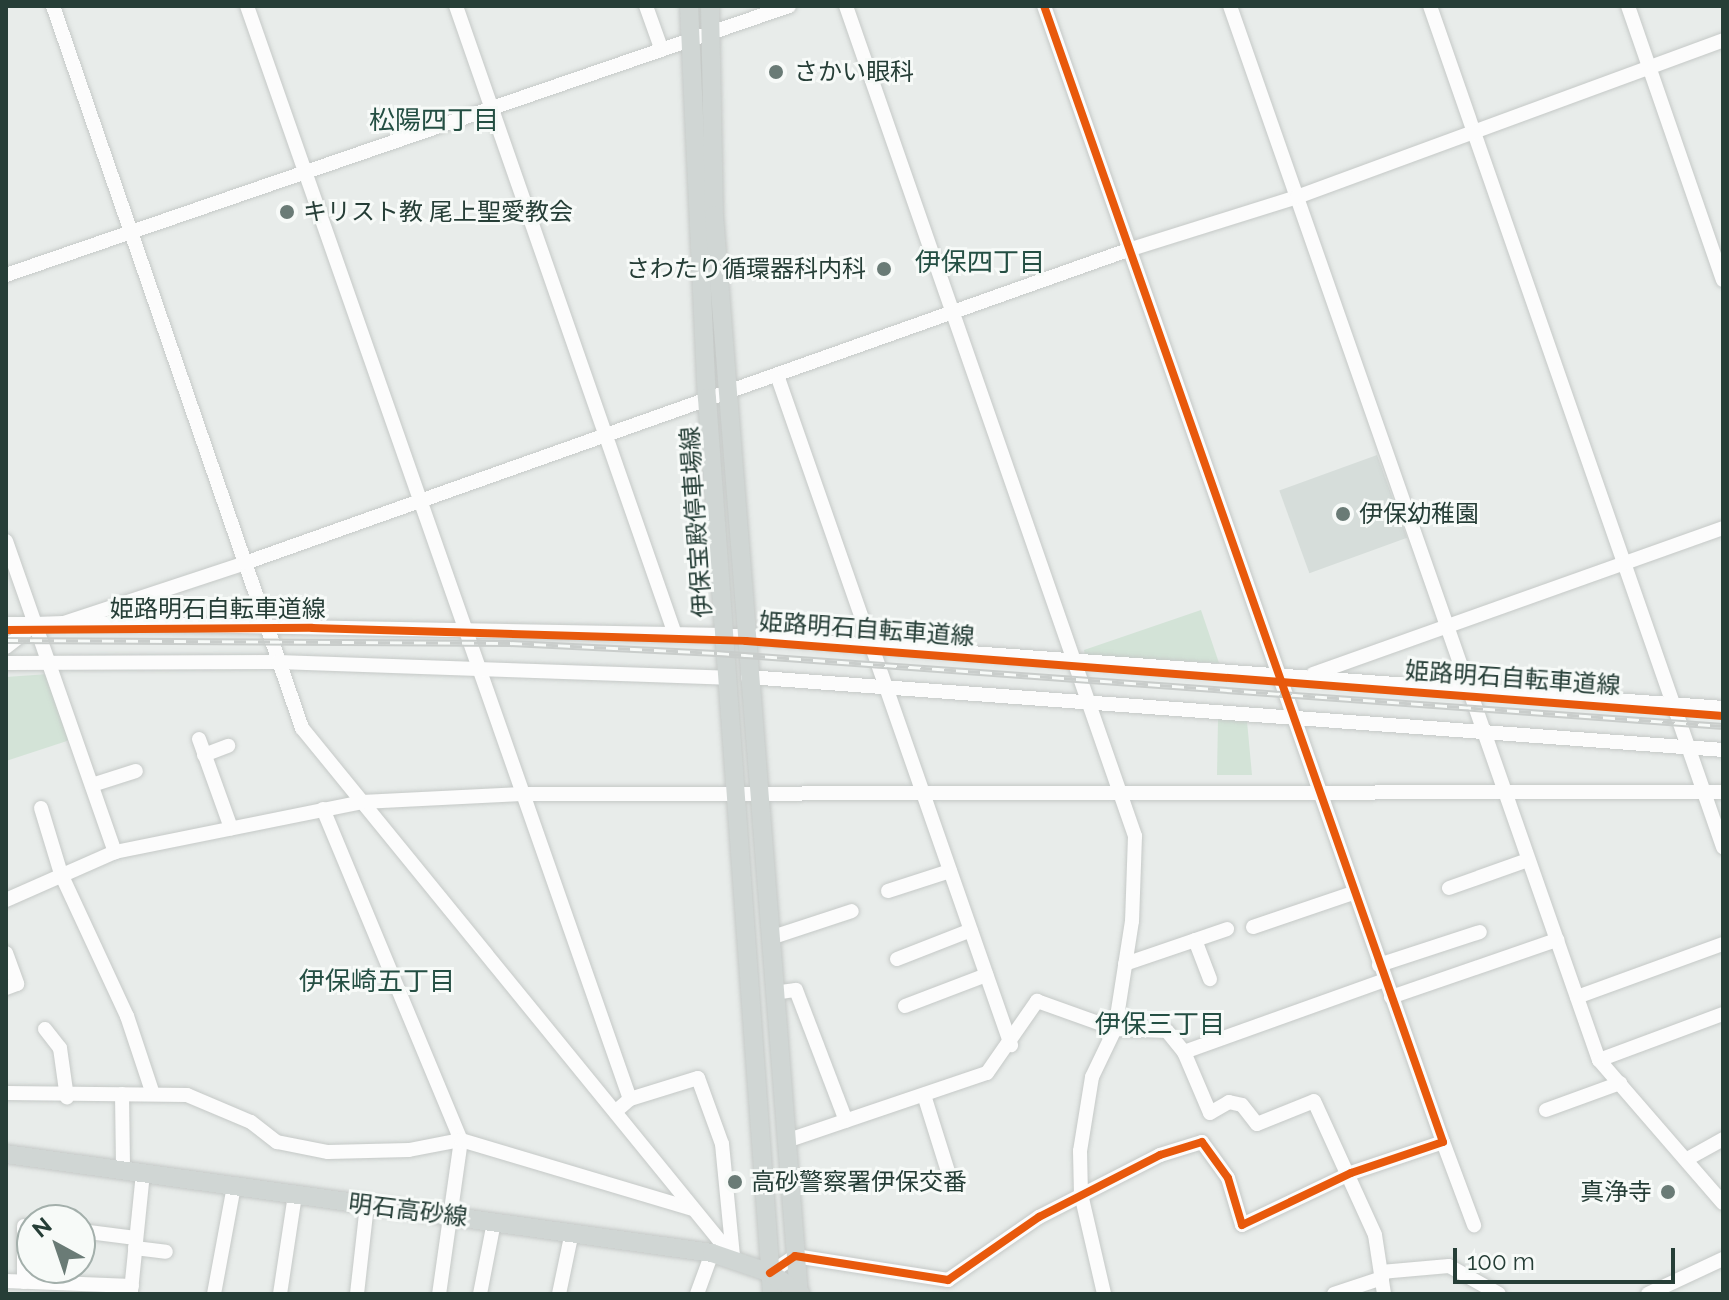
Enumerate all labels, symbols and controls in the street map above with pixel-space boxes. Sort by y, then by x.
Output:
place label: さかい眼科 [794,58,914,86]
marker: さかい眼科 [765,61,787,83]
district label: 松陽四丁目 [369,105,499,137]
place label: キリスト教 尾上聖愛教会 [303,198,573,226]
marker: キリスト教 尾上聖愛教会 [278,203,296,221]
district label: 伊保四丁目 [915,247,1045,279]
place label: さわたり循環器科内科 [626,255,866,283]
marker: さわたり循環器科内科 [873,258,895,280]
street label: 伊保宝殿停車場線 [675,425,717,619]
place label: 伊保幼稚園 [1359,500,1479,528]
marker: 伊保幼稚園 [1334,505,1352,523]
street label: 姫路明石自転車道線 [110,595,326,623]
street label: 姫路明石自転車道線 [758,607,976,651]
street label: 姫路明石自転車道線 [1404,656,1622,700]
district label: 伊保崎五丁目 [299,966,455,998]
district label: 伊保三丁目 [1095,1009,1225,1041]
place label: 高砂警察署伊保交番 [751,1168,967,1196]
marker: 高砂警察署伊保交番 [726,1173,744,1191]
place label: 真浄寺 [1580,1178,1652,1206]
marker: 真浄寺 [1659,1183,1677,1201]
street label: 明石高砂線 [347,1188,469,1232]
north arrow [16,1204,96,1284]
text: N [27,1212,57,1243]
scale bar [1457,1232,1679,1282]
text: 100 m [1467,1247,1535,1276]

